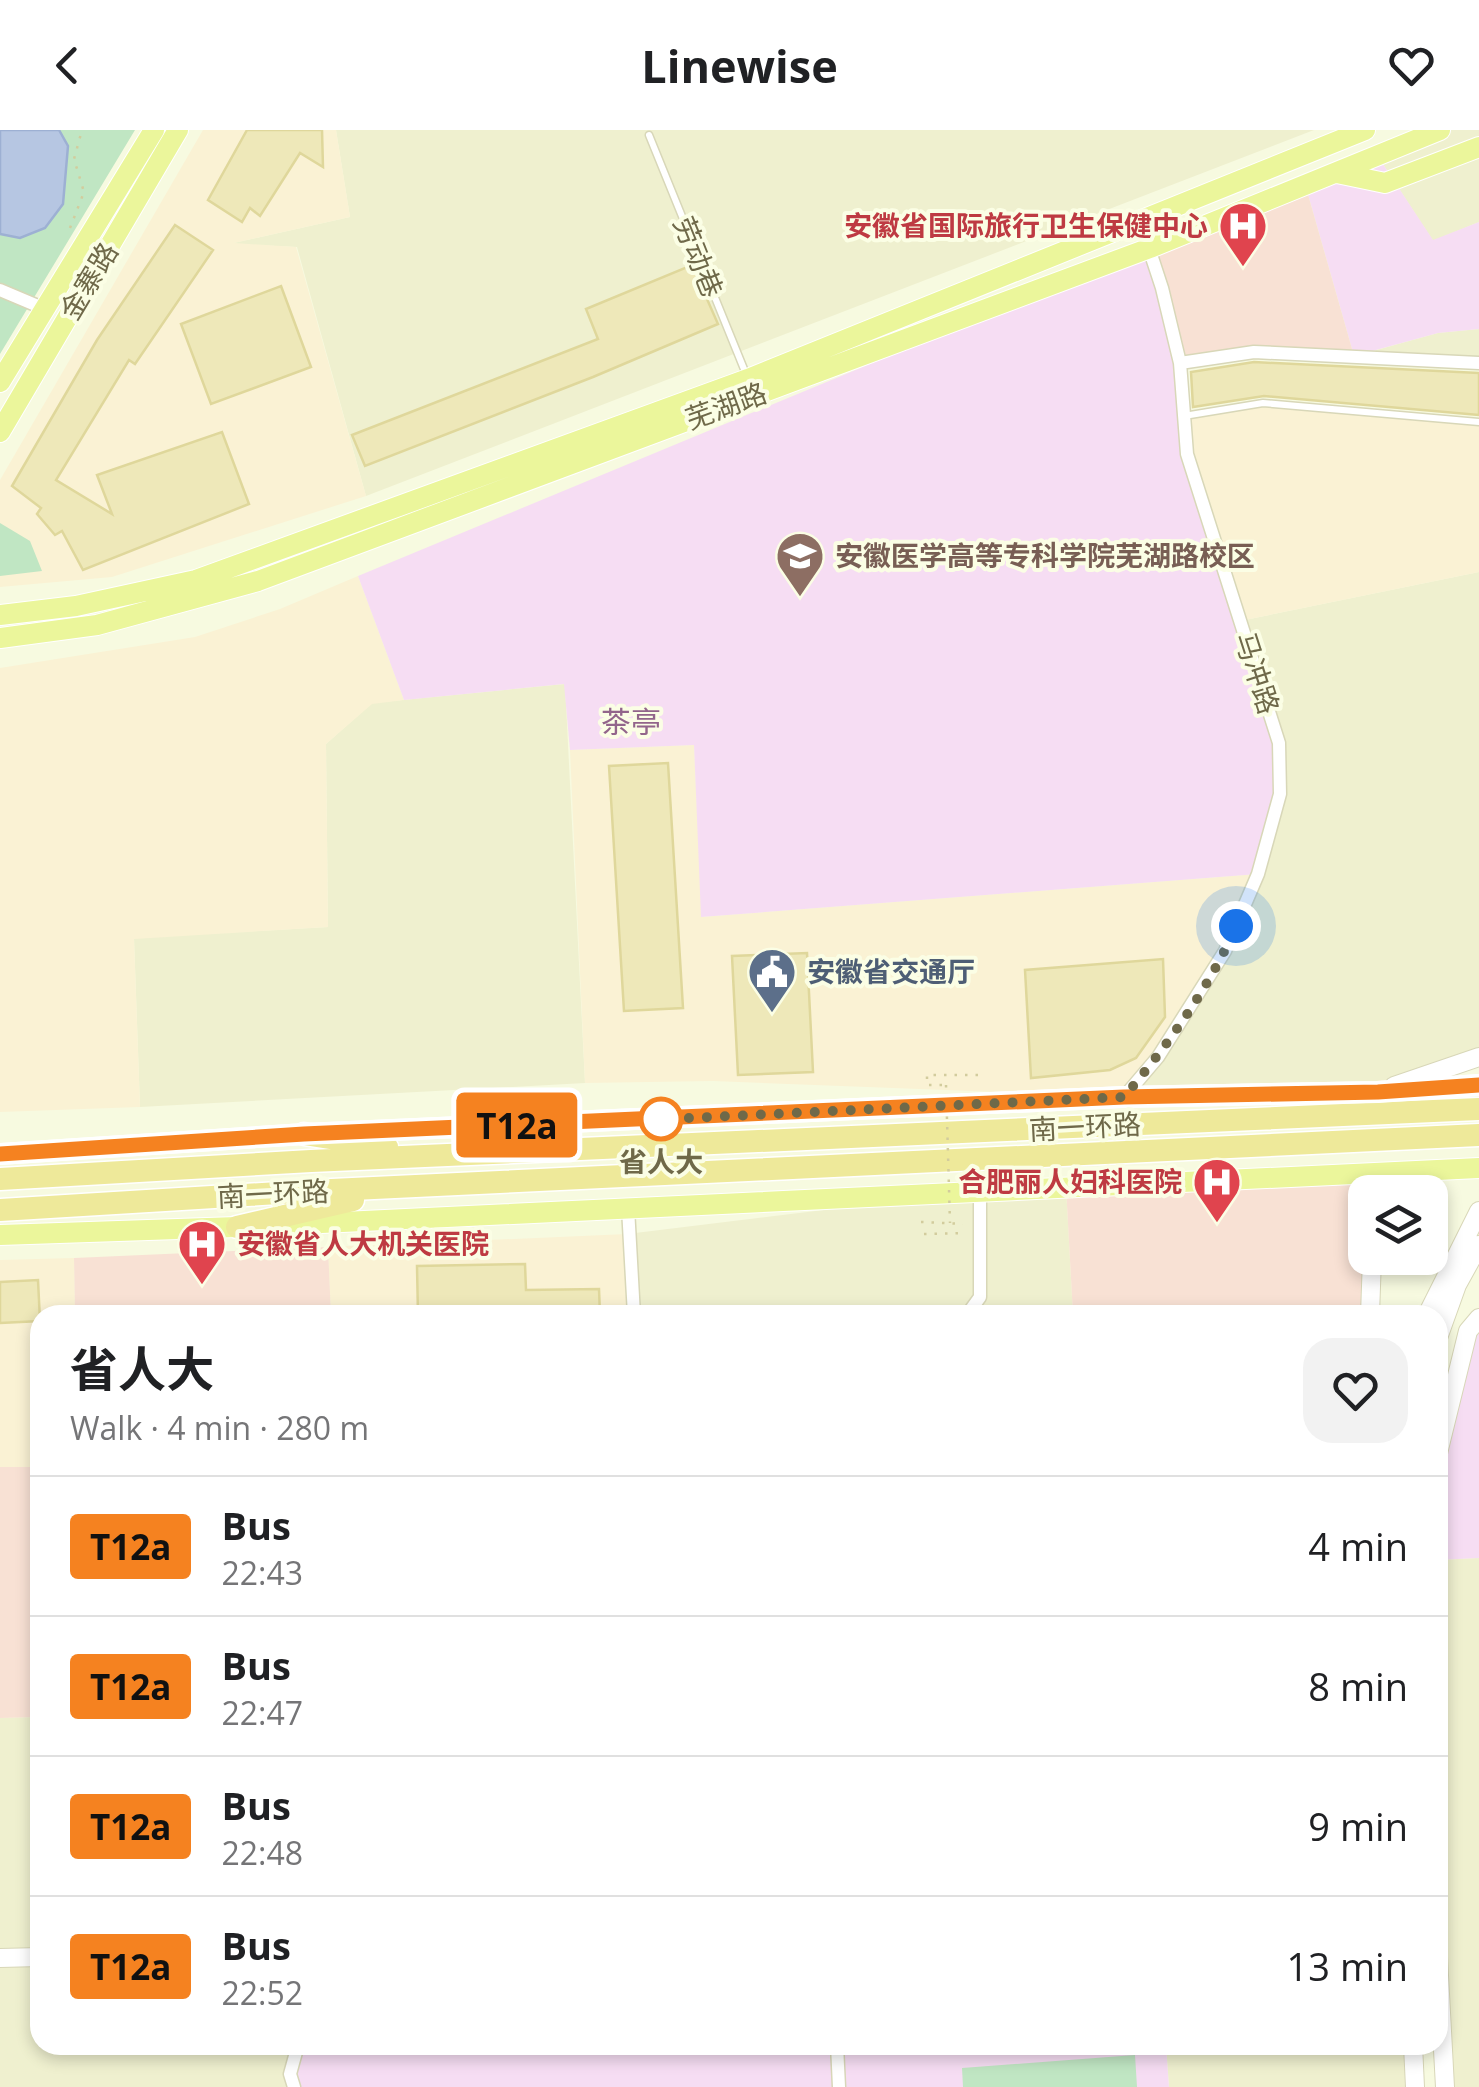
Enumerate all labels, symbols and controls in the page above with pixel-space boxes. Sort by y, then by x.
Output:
text: Linewise [641,35,838,96]
icon: back [40,38,95,93]
icon: heart [1384,38,1439,93]
hospital icon: 安徽省国际旅行卫生保健中心 [1217,200,1269,268]
place label: 安徽省国际旅行卫生保健中心 [844,206,1208,244]
street label: 劳动巷 [666,211,732,303]
street label: 金寨路 [50,235,126,326]
street label: 芜湖路 [680,373,772,437]
school or university icon: 安徽医学高等专科学院芜湖路校区 [774,530,826,598]
place label: 安徽医学高等专科学院芜湖路校区 [835,536,1255,574]
street label: 马冲路 [1227,627,1289,719]
district label: 茶亭 [601,701,661,742]
your location [1211,901,1261,951]
public building icon: 安徽省交通厅 [746,946,798,1014]
place label: 安徽省交通厅 [807,952,975,990]
line badge: T12a [447,1092,587,1158]
marker: 省人大 [640,1098,682,1140]
text: T12a [476,1102,558,1149]
street label: 南一环路 [1028,1104,1142,1148]
place label: 省人大 [619,1142,703,1180]
hospital icon: 合肥丽人妇科医院 [1191,1156,1243,1224]
place label: 合肥丽人妇科医院 [958,1162,1182,1200]
street label: 南一环路 [216,1171,330,1215]
map controls [1348,1175,1448,1275]
button: layers [1348,1175,1448,1275]
hospital icon: 安徽省人大机关医院 [176,1218,228,1286]
place label: 安徽省人大机关医院 [237,1224,489,1262]
text: 省人大 [70,1336,214,1401]
button: heart [1303,1338,1408,1443]
text: Walk · 4 min · 280 m [70,1406,369,1449]
text: Bus [221,1499,291,1551]
text: 4 min [1308,1520,1408,1572]
text: T12a [90,1523,171,1570]
text: 22:43 [221,1551,303,1594]
text: Bus [221,1639,291,1691]
text: 8 min [1308,1660,1408,1712]
text: T12a [90,1663,171,1710]
text: 22:47 [221,1691,303,1734]
text: Bus [221,1779,291,1831]
text: 9 min [1308,1800,1408,1852]
text: T12a [90,1803,171,1850]
text: 22:48 [221,1831,303,1874]
text: Bus [221,1919,291,1971]
text: 13 min [1287,1940,1408,1992]
text: T12a [90,1943,171,1990]
text: 22:52 [221,1971,303,2014]

